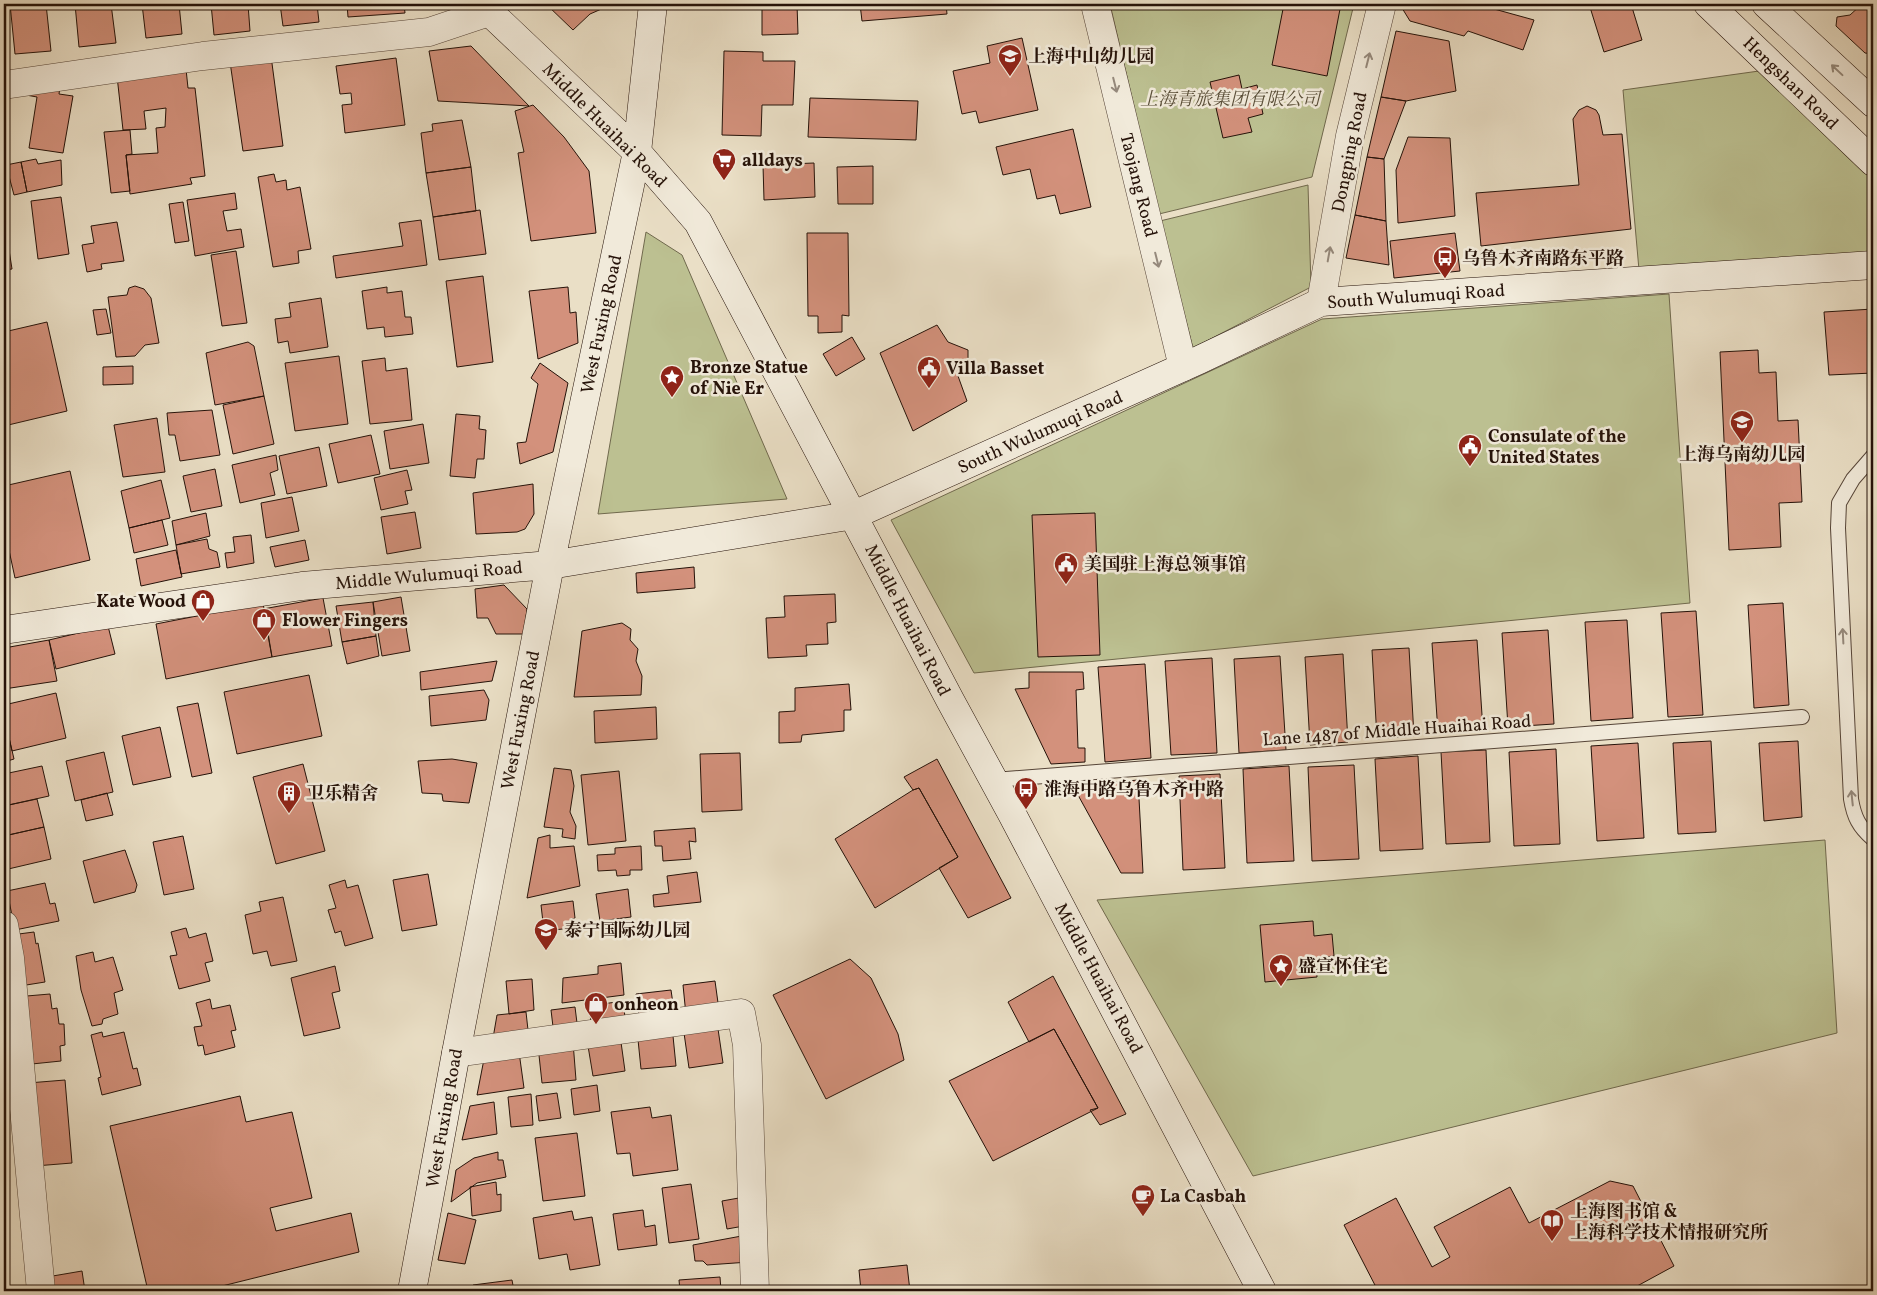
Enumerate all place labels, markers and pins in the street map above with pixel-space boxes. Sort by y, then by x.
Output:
school or university icon: 上海中山幼儿园 [997,43,1023,77]
place label: 上海中山幼儿园 [1028,45,1154,70]
supermarket icon: alldays [711,147,737,181]
place label: alldays [742,149,803,174]
bus stop icon: 乌鲁木齐南路东平路 [1432,245,1458,279]
place label: 乌鲁木齐南路东平路 [1462,247,1624,272]
public building icon: Villa Basset [916,355,942,389]
place label: Bronze Statue of Nie Er [690,356,808,402]
place label: Villa Basset [946,357,1044,382]
place icon: Bronze Statue of Nie Er [659,364,685,398]
school or university icon: 上海乌南幼儿园 [1729,409,1755,443]
place label: Consulate of the United States [1488,425,1626,471]
public building icon: Consulate of the United States [1457,433,1483,467]
place label: 上海乌南幼儿园 [1679,443,1805,468]
public building icon: 美国驻上海总领事馆 [1053,551,1079,585]
place label: 美国驻上海总领事馆 [1084,553,1246,578]
shop icon: Kate Wood [190,588,216,622]
place label: Kate Wood [96,590,186,615]
shop icon: Flower Fingers [251,607,277,641]
place label: Flower Fingers [282,609,408,634]
bus stop icon: 淮海中路乌鲁木齐中路 [1013,776,1039,810]
place label: 淮海中路乌鲁木齐中路 [1044,778,1224,803]
building icon: 卫乐精舍 [276,780,302,814]
place label: 卫乐精舍 [306,782,378,807]
school or university icon: 泰宁国际幼儿园 [533,917,559,951]
place label: 泰宁国际幼儿园 [564,919,690,944]
place icon: 盛宣怀住宅 [1268,953,1294,987]
place label: 盛宣怀住宅 [1298,955,1388,980]
shop icon: onheon [583,991,609,1025]
place label: onheon [614,993,679,1018]
cafe icon: La Casbah [1130,1183,1156,1217]
place label: La Casbah [1160,1185,1247,1210]
place label: 上海图书馆 & 上海科学技术情报研究所 [1570,1200,1769,1246]
library icon: 上海图书馆 & 上海科学技术情报研究所 [1539,1208,1565,1242]

